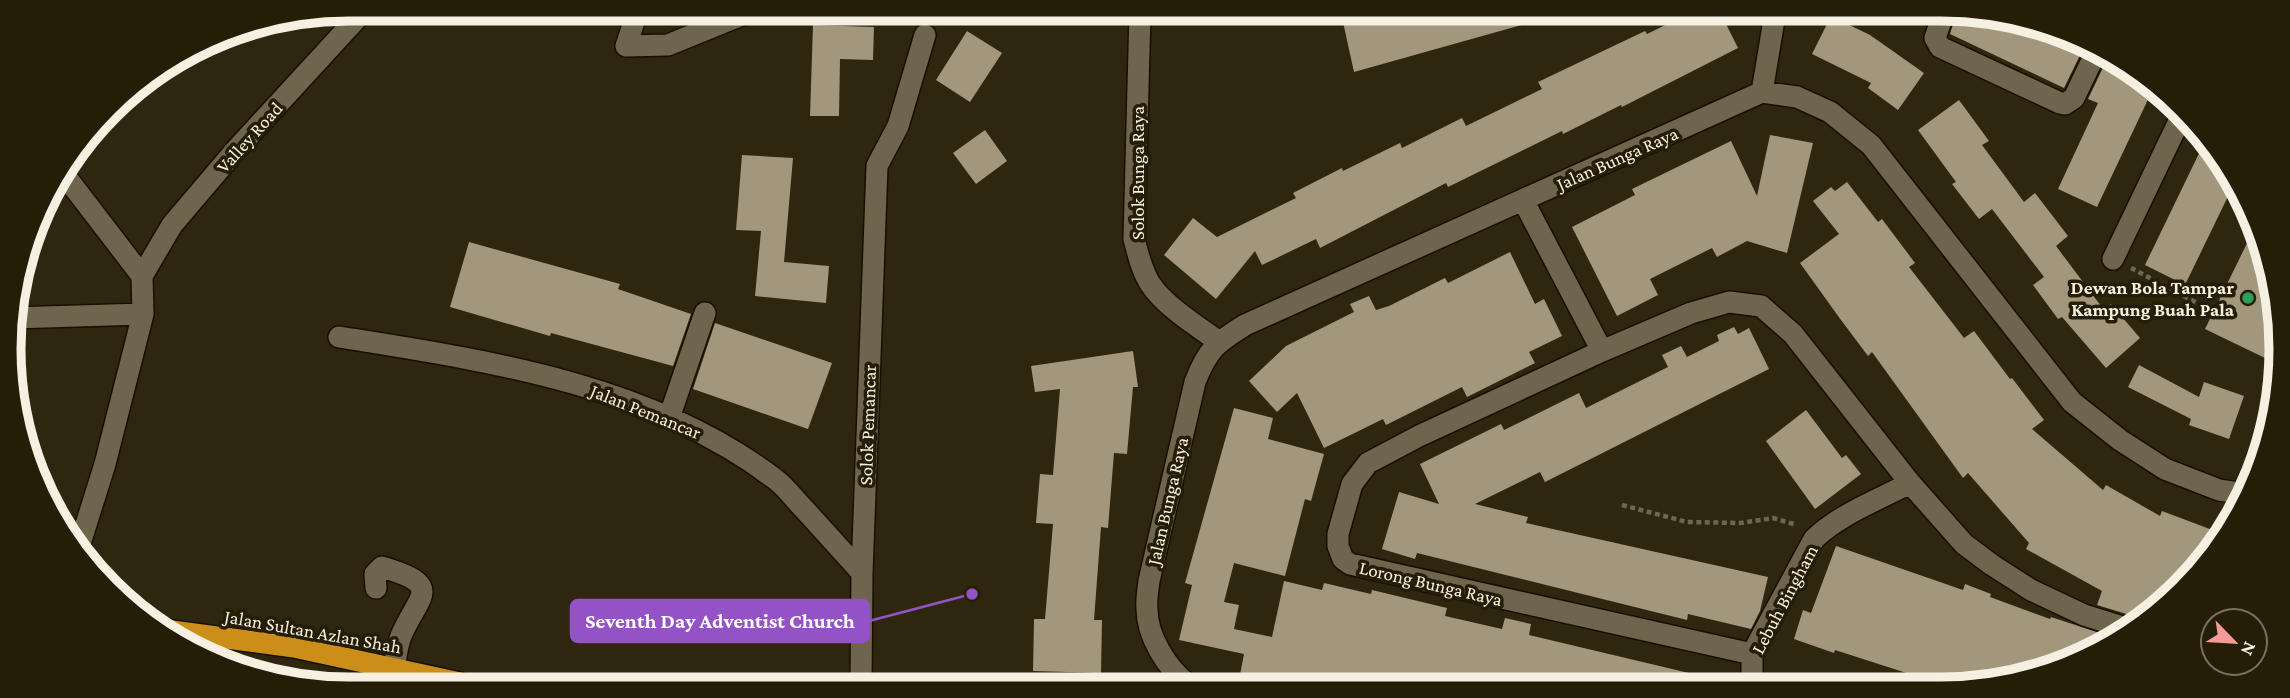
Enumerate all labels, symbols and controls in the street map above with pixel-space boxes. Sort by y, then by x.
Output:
street label: Valley Road [212,98,287,177]
street label: Solok Bunga Raya [1127,106,1148,240]
street label: Jalan Bunga Raya [1551,122,1681,195]
place label: Dewan Bola Tampar Kampung Buah Pala [2071,277,2235,320]
marker: Dewan Bola Tampar Kampung Buah Pala [2240,290,2256,306]
street label: Solok Pemancar [855,364,880,486]
street label: Jalan Pemancar [586,379,704,443]
street label: Jalan Bunga Raya [1142,435,1192,569]
street label: Lebuh Bingham [1747,541,1822,657]
street label: Lorong Bunga Raya [1357,557,1505,610]
callout: Seventh Day Adventist Church [571,600,869,642]
street label: Jalan Sultan Azlan Shah [221,605,403,657]
north arrow [2199,607,2269,677]
text: Seventh Day Adventist Church [585,609,855,633]
text: N [2237,639,2261,659]

